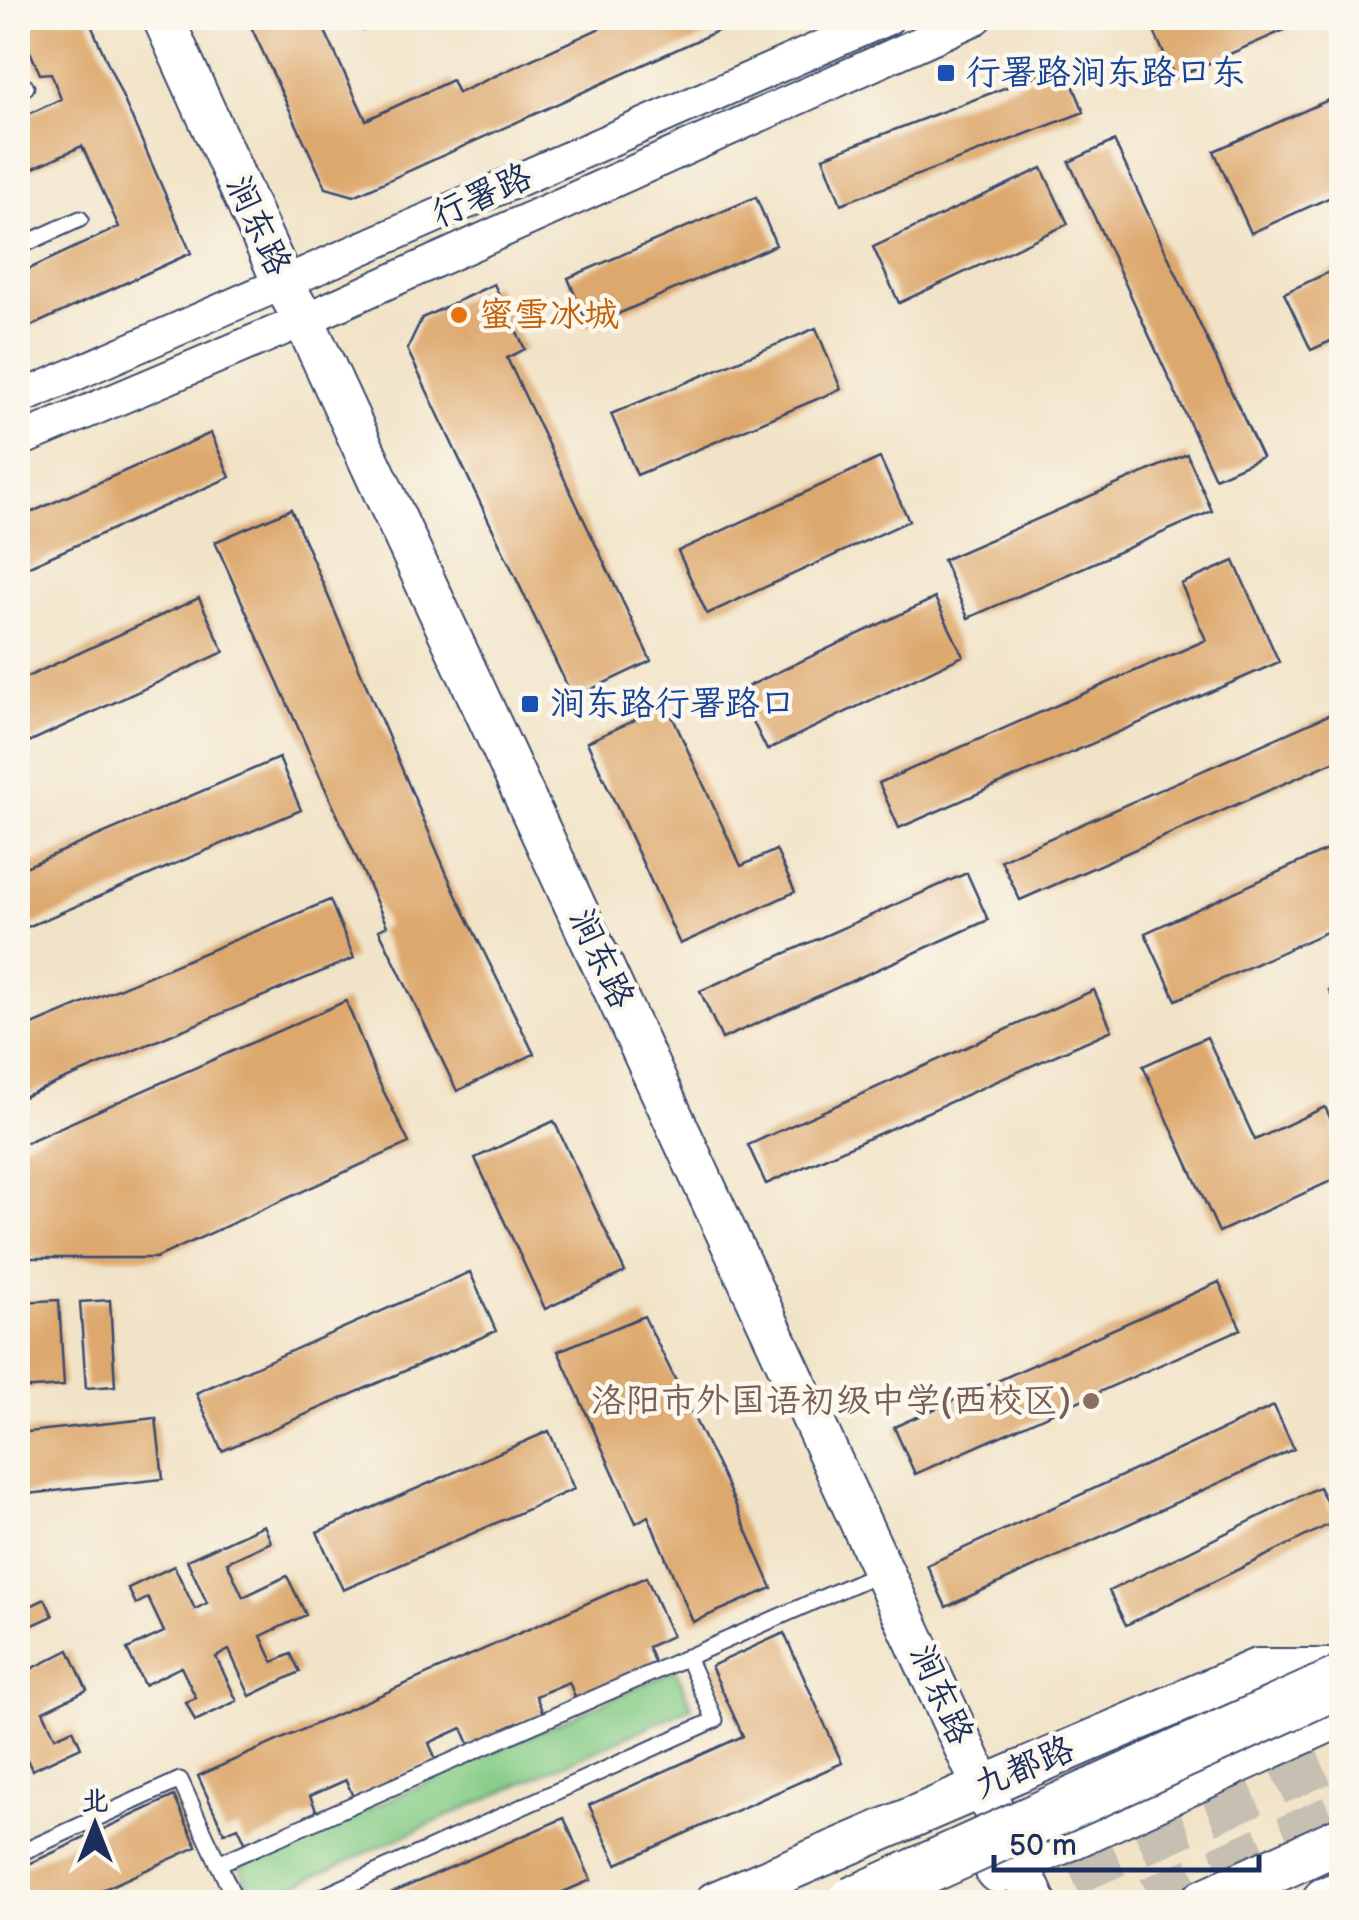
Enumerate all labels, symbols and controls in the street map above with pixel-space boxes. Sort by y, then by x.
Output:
place label: 行署路涧东路口东 [966,52,1246,95]
marker: 行署路涧东路口东 [935,62,957,84]
street label: 行署路 [425,155,539,237]
street label: 涧东路 [216,169,300,283]
place label: 蜜雪冰城 [479,294,619,337]
marker: 蜜雪冰城 [448,304,470,326]
place label: 涧东路行署路口 [550,683,795,726]
marker: 涧东路行署路口 [519,693,541,715]
street label: 涧东路 [559,902,643,1016]
place label: 洛阳市外国语初级中学(西校区) [590,1380,1071,1423]
marker: 洛阳市外国语初级中学(西校区) [1080,1390,1102,1412]
street label: 涧东路 [900,1638,982,1752]
street label: 九都路 [967,1728,1081,1808]
north arrow [45,1775,145,1875]
text: 北 [81,1785,109,1818]
scale bar [994,1810,1259,1872]
text: 50 m [1009,1828,1077,1864]

